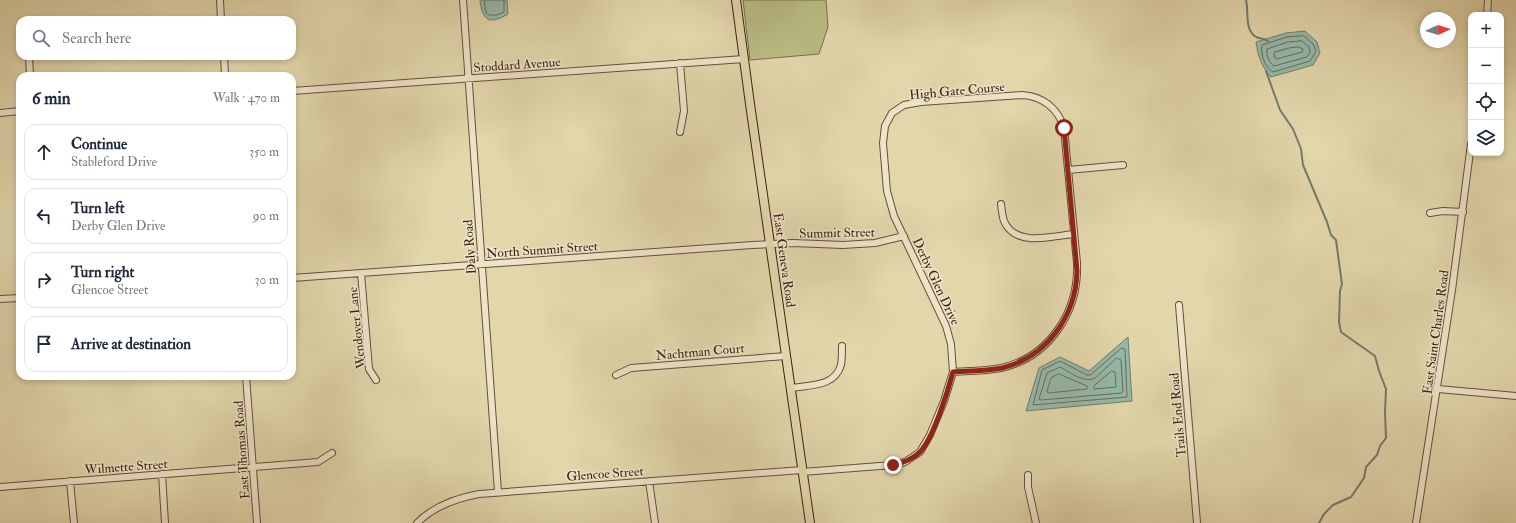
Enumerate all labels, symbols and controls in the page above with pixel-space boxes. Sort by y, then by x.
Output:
north arrow [1420,12,1456,48]
map controls [1468,12,1504,156]
button: + [1468,12,1504,48]
search box [16,16,296,60]
icon: search [30,27,52,49]
text: Search here [62,29,131,48]
button: − [1468,48,1504,84]
street label: Stoddard Avenue [473,54,562,76]
street label: High Gate Course [909,79,1006,103]
button: locate [1468,84,1504,120]
text: 6 min [32,88,71,109]
text: Walk · 470 m [213,90,280,106]
route start [1055,119,1073,137]
button: layers [1468,120,1504,156]
text: Continue [71,135,127,154]
icon: ahead [33,141,55,163]
text: 350 m [249,144,279,160]
text: Stableford Drive [71,154,157,170]
text: Turn left [71,199,125,218]
icon: left [33,205,55,227]
text: 90 m [253,208,279,224]
street label: East Geneva Road [769,212,799,309]
text: Derby Glen Drive [71,218,165,234]
street label: Daly Road [460,218,481,275]
street label: Summit Street [799,224,875,242]
street label: Derby Glen Drive [908,235,964,329]
street label: North Summit Street [486,238,598,262]
text: Turn right [71,263,134,282]
street label: East Saint Charles Road [1419,268,1453,395]
icon: right [33,269,55,291]
text: 30 m [255,272,279,288]
text: Glencoe Street [71,282,148,298]
street label: Wendover Lane [345,286,369,371]
icon: arrive [33,333,55,355]
text: Arrive at destination [71,335,191,354]
street label: Nachtman Court [655,340,745,364]
street label: Trails End Road [1166,371,1190,458]
street label: East Thomas Road [231,400,253,500]
street label: Wilmette Street [83,456,168,478]
route end [884,456,902,474]
street label: Glencoe Street [566,463,644,485]

